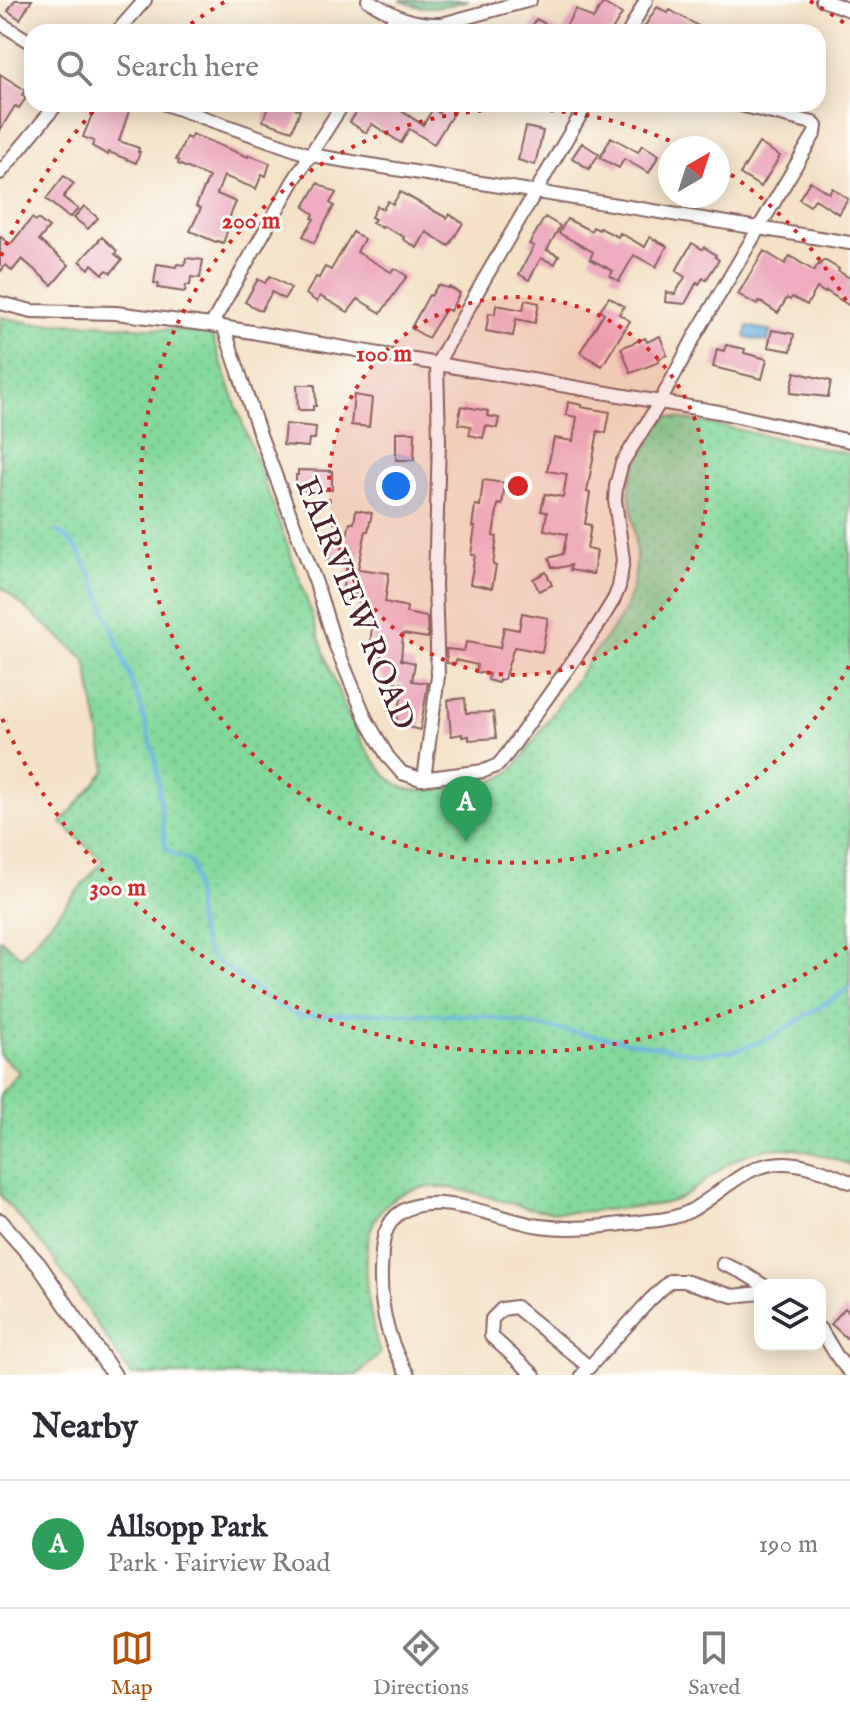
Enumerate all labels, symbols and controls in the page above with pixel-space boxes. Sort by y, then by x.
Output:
search box [24,24,826,112]
icon: search [52,46,96,90]
text: Search here [116,49,259,87]
north arrow [658,136,730,208]
text: 200 m [222,206,281,237]
text: 100 m [356,339,413,370]
your location [376,466,416,506]
street label: FAIRVIEW ROAD [285,472,423,736]
centre of rings [504,472,532,500]
pin: A [440,776,492,842]
text: 300 m [90,873,147,904]
map controls [754,1279,826,1351]
button: layers [754,1279,826,1351]
text: Nearby [32,1406,138,1449]
text: Allsopp Park [108,1509,268,1547]
text: A [49,1528,67,1561]
text: 190 m [758,1528,818,1561]
text: Park · Fairview Road [108,1547,330,1580]
tab: Map [110,1626,154,1702]
tab: Directions [373,1626,469,1702]
tab: Saved [688,1626,740,1702]

